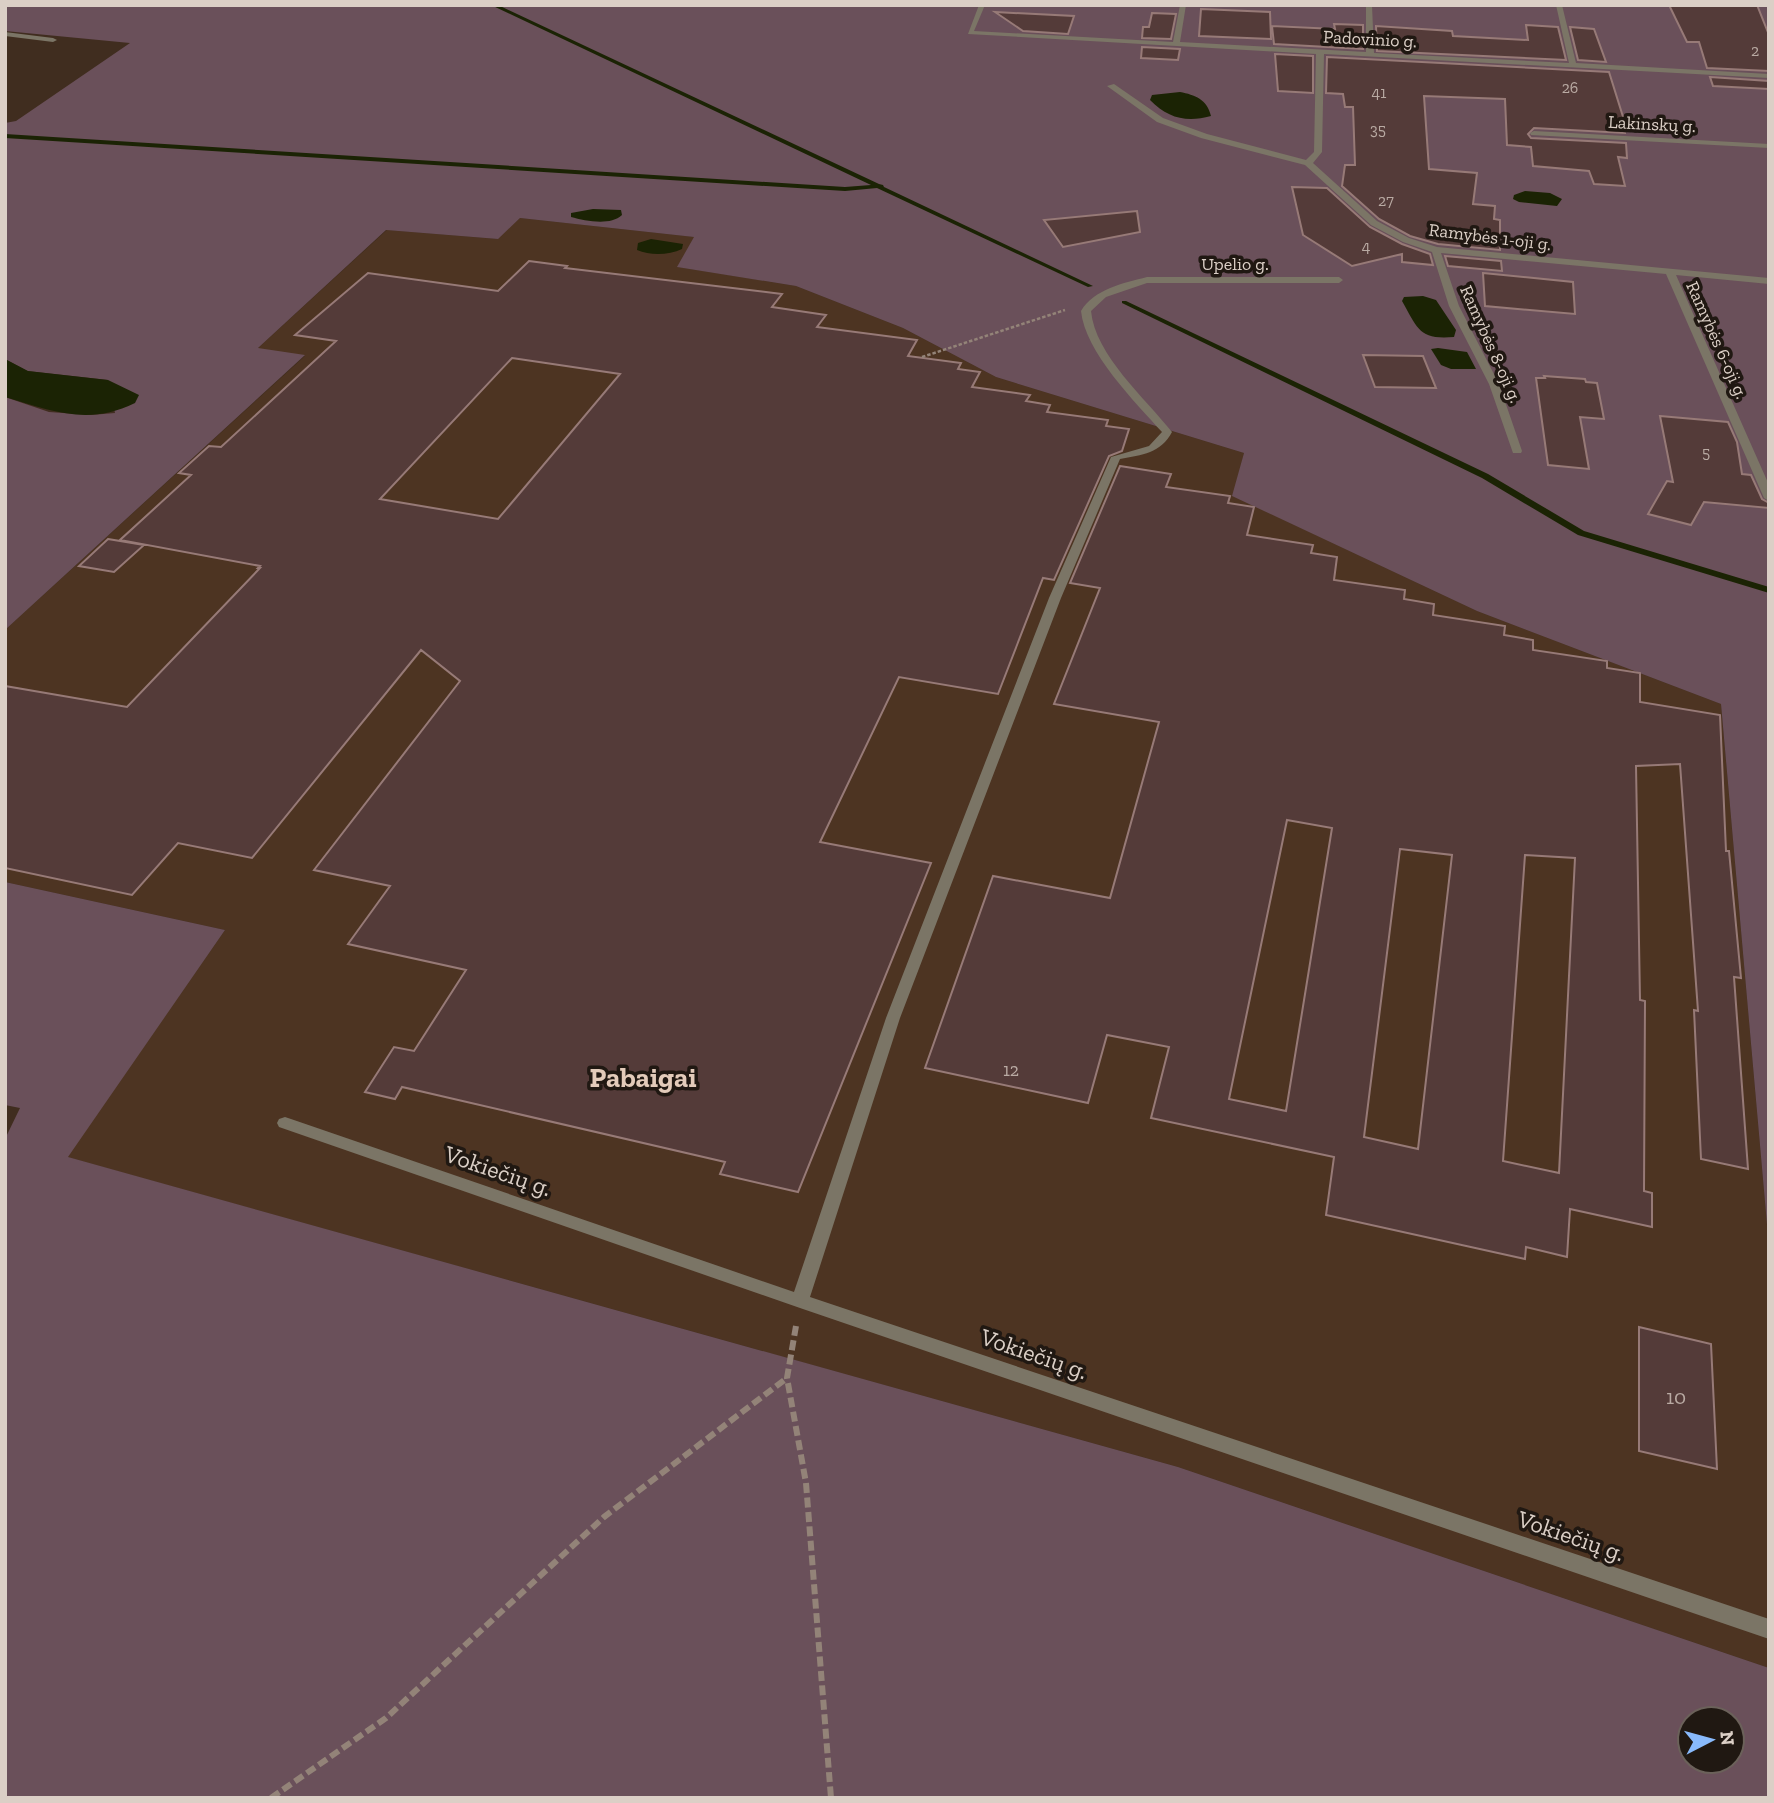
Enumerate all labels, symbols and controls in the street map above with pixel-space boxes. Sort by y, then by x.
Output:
street label: Padovinio g. [1322,26,1418,52]
house number: 2 [1751,41,1759,60]
house number: 26 [1562,78,1578,97]
house number: 41 [1372,83,1386,102]
street label: Lakinskų g. [1607,111,1697,137]
house number: 35 [1370,120,1386,139]
house number: 27 [1378,191,1394,210]
street label: Ramybės 1-oji g. [1427,219,1553,255]
house number: 4 [1362,237,1371,256]
street label: Upelio g. [1201,253,1269,275]
street label: Ramybės 6-oji g. [1681,278,1753,402]
street label: Ramybės 8-oji g. [1455,282,1527,406]
house number: 5 [1702,443,1710,462]
house number: 12 [1003,1059,1019,1081]
district label: Pabaigai [589,1061,697,1094]
street label: Vokiečių g. [440,1138,556,1202]
street label: Vokiečių g. [976,1321,1092,1385]
house number: 10 [1666,1384,1686,1409]
street label: Vokiečių g. [1513,1503,1629,1567]
north arrow [1676,1705,1746,1775]
text: N [1715,1730,1740,1747]

